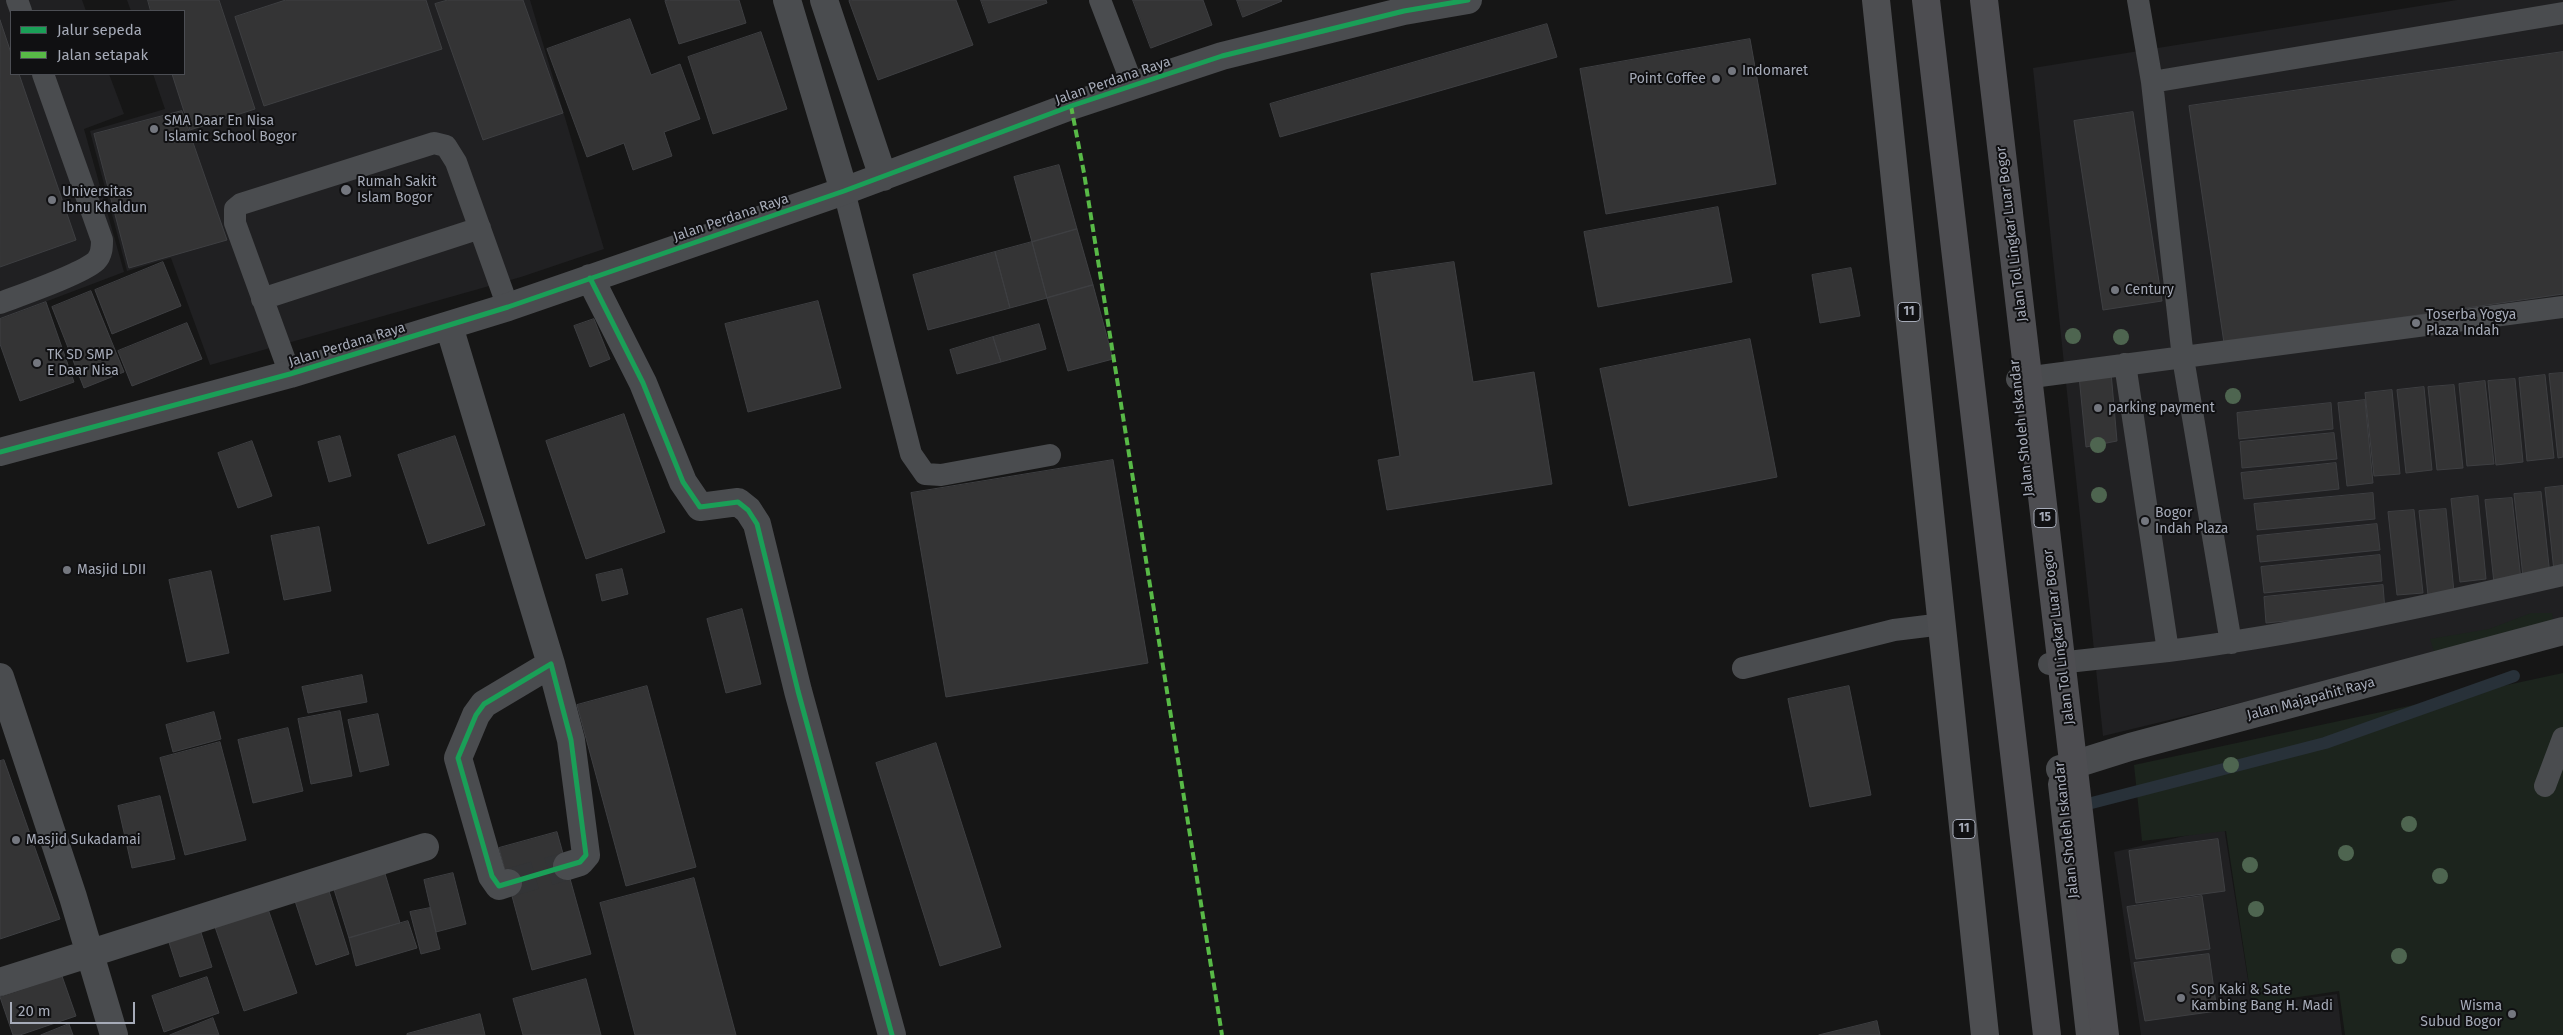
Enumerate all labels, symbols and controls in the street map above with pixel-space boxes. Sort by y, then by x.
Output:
legend [10,10,185,75]
text: Jalur sepeda [57,21,142,39]
text: Jalan setapak [57,46,148,64]
street label: Jalan Perdana Raya [1053,53,1173,109]
place label: Indomaret [1742,63,1808,79]
marker: Indomaret [1726,65,1738,77]
place label: Point Coffee [1629,71,1706,87]
marker: Point Coffee [1710,73,1722,85]
place label: SMA Daar En Nisa Islamic School Bogor [164,113,297,146]
marker: SMA Daar En Nisa Islamic School Bogor [148,123,160,135]
street label: Jalan Tol Lingkar Luar Bogor [1993,145,2031,323]
place label: Rumah Sakit Islam Bogor [357,174,437,206]
marker: Rumah Sakit Islam Bogor [339,183,353,197]
place label: Universitas Ibnu Khaldun [62,184,147,216]
street label: Jalan Perdana Raya [671,190,791,246]
marker: Universitas Ibnu Khaldun [46,194,58,206]
place label: Century [2125,282,2174,298]
marker: Century [2109,284,2121,296]
road number: 11 [1898,302,1920,322]
place label: Toserba Yogya Plaza Indah [2426,307,2516,340]
marker: Toserba Yogya Plaza Indah [2410,317,2422,329]
street label: Jalan Perdana Raya [287,319,407,371]
place label: TK SD SMP E Daar Nisa [47,347,119,380]
marker: TK SD SMP E Daar Nisa [31,357,43,369]
street label: Jalan Sholeh Iskandar [2006,359,2038,497]
place label: parking payment [2108,400,2215,416]
marker: parking payment [2092,402,2104,414]
place label: Bogor Indah Plaza [2155,505,2228,538]
road number: 15 [2034,508,2056,528]
marker: Bogor Indah Plaza [2139,515,2151,527]
street label: Jalan Tol Lingkar Luar Bogor [2040,548,2078,726]
place label: Masjid LDII [77,562,146,578]
marker: Masjid LDII [61,564,73,576]
street label: Jalan Majapahit Raya [2245,674,2377,724]
street label: Jalan Sholeh Iskandar [2051,761,2083,899]
road number: 11 [1953,820,1975,839]
place label: Masjid Sukadamai [26,832,141,848]
marker: Masjid Sukadamai [10,834,22,846]
place label: Sop Kaki & Sate Kambing Bang H. Madi [2191,982,2333,1014]
scale bar [12,992,138,1024]
marker: Sop Kaki & Sate Kambing Bang H. Madi [2175,992,2187,1004]
place label: Wisma Subud Bogor [2420,998,2502,1030]
text: 20 m [18,1002,51,1020]
marker: Wisma Subud Bogor [2506,1008,2518,1020]

